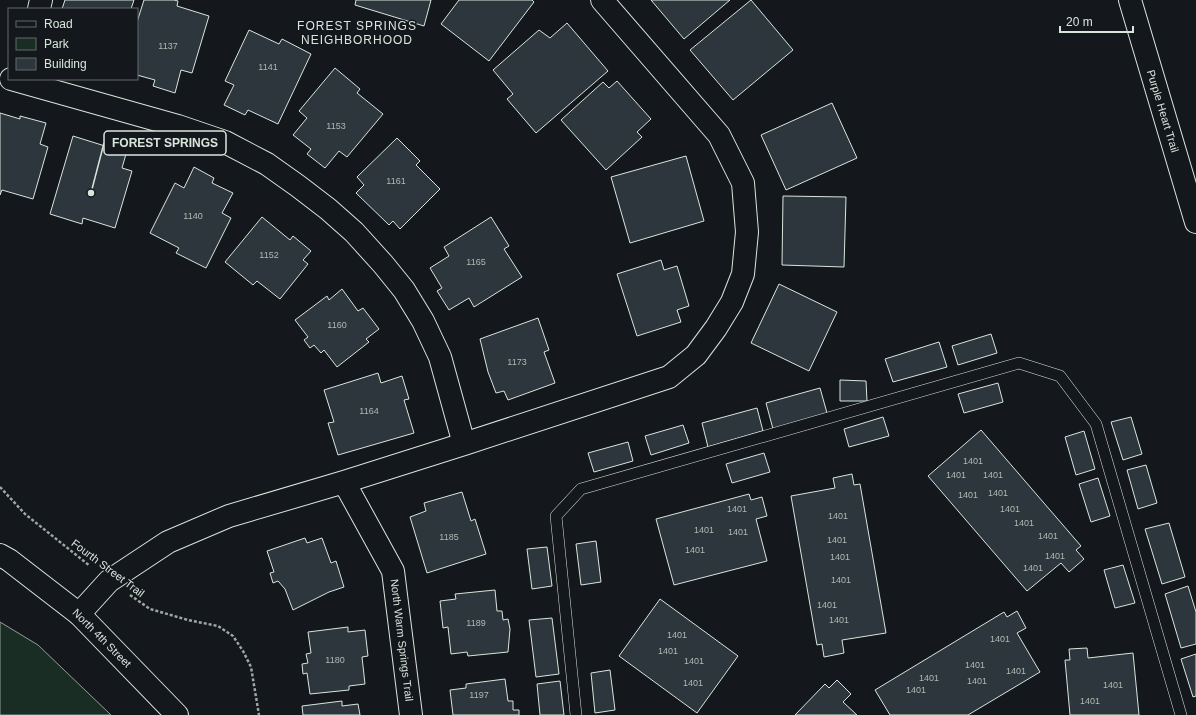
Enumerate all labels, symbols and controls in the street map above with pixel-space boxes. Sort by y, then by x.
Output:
legend [8,8,138,80]
scale bar [1060,8,1133,34]
text: 20 m [1066,15,1093,29]
text: Road [44,17,73,31]
district label: FOREST SPRINGS NEIGHBORHOOD [297,19,417,47]
text: Park [44,37,70,51]
house number: 1137 [158,41,178,51]
text: Building [44,57,87,71]
house number: 1141 [258,62,278,72]
street label: Purple Heart Trail [1145,68,1181,154]
house number: 1153 [326,121,346,131]
callout: FOREST SPRINGS [104,131,226,155]
text: FOREST SPRINGS [112,136,218,150]
house number: 1161 [386,176,406,186]
house number: 1140 [183,211,203,221]
house number: 1152 [259,250,279,260]
house number: 1165 [466,257,486,267]
house number: 1160 [327,320,347,330]
house number: 1173 [507,357,527,367]
house number: 1164 [359,406,379,416]
house number: 1401 [963,456,983,466]
house number: 1401 [946,470,966,480]
house number: 1401 [983,470,1003,480]
house number: 1401 [988,488,1008,498]
house number: 1401 [958,490,978,500]
house number: 1401 [727,504,747,514]
house number: 1401 [1000,504,1020,514]
house number: 1401 [828,511,848,521]
house number: 1401 [1014,518,1034,528]
house number: 1401 [694,525,714,535]
house number: 1401 [728,527,748,537]
house number: 1401 [1038,531,1058,541]
house number: 1185 [439,532,459,542]
house number: 1401 [827,535,847,545]
street label: Fourth Street Trail [69,537,147,599]
house number: 1401 [685,545,705,555]
house number: 1401 [1045,551,1065,561]
house number: 1401 [830,552,850,562]
house number: 1401 [1023,563,1043,573]
house number: 1401 [831,575,851,585]
street label: North Warm Springs Trail [389,578,415,702]
house number: 1401 [817,600,837,610]
street label: North 4th Street [70,606,134,670]
house number: 1401 [829,615,849,625]
house number: 1189 [466,618,486,628]
house number: 1401 [667,630,687,640]
house number: 1401 [990,634,1010,644]
house number: 1401 [658,646,678,656]
house number: 1180 [325,655,345,665]
house number: 1401 [684,656,704,666]
house number: 1401 [965,660,985,670]
house number: 1401 [1006,666,1026,676]
house number: 1401 [919,673,939,683]
house number: 1401 [967,676,987,686]
house number: 1401 [683,678,703,688]
house number: 1401 [1103,680,1123,690]
house number: 1401 [906,685,926,695]
house number: 1197 [469,690,489,700]
house number: 1401 [1080,696,1100,706]

